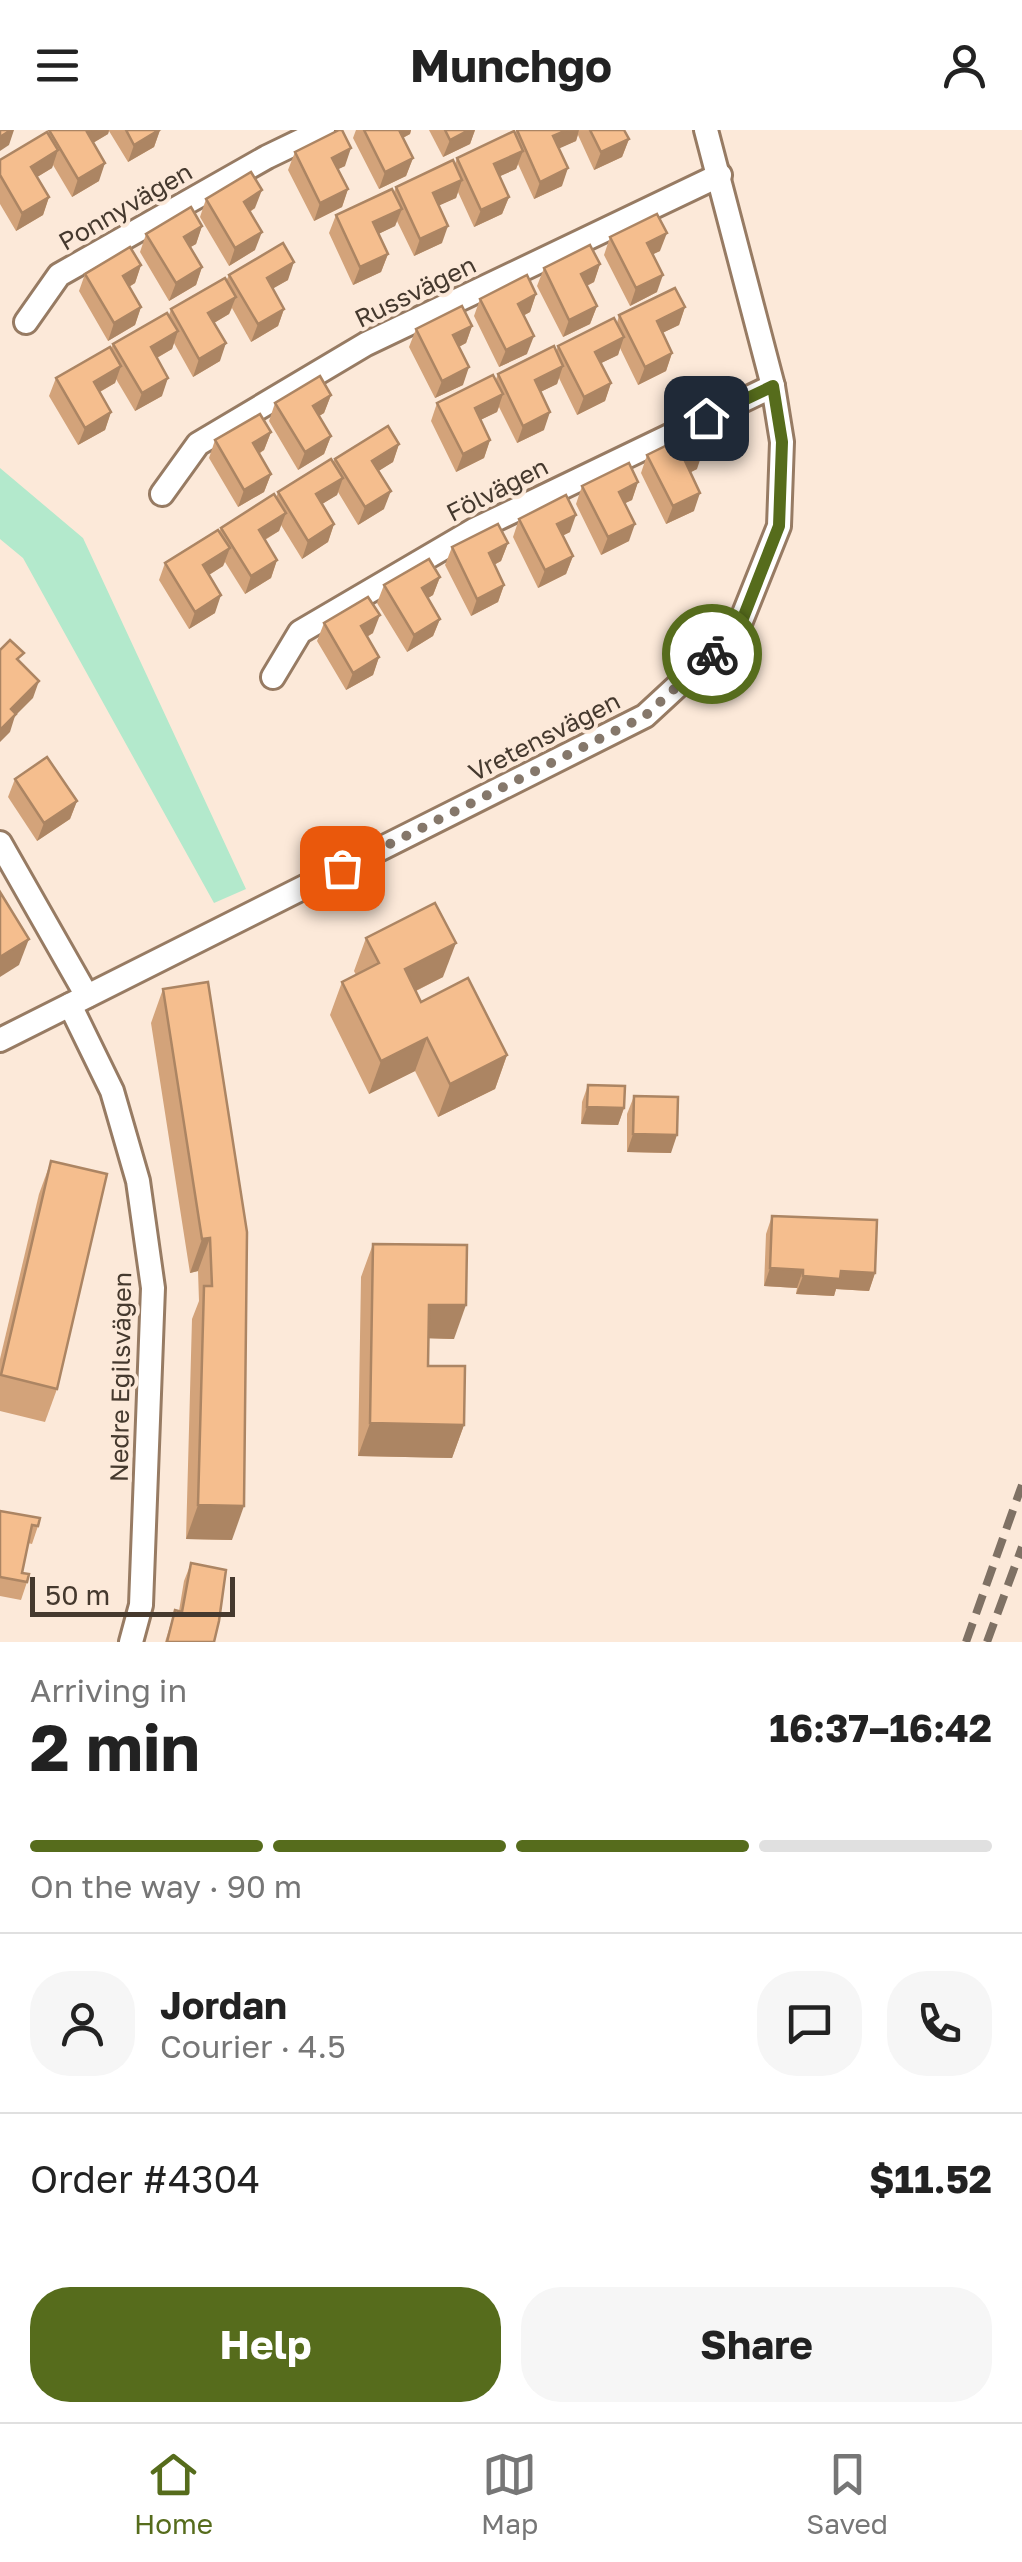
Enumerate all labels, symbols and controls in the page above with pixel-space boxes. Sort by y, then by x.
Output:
icon: menu [30,38,85,93]
text: Munchgo [410,38,612,92]
icon: person [937,38,992,93]
street label: Ponnyvägen [53,155,197,257]
street label: Russvägen [349,248,481,334]
pin [664,376,749,461]
icon: home [679,391,734,446]
street label: Fölvägen [441,450,553,528]
courier [662,604,762,704]
icon: bike [685,627,740,682]
street label: Vretensvägen [463,685,625,787]
pin [300,826,385,911]
icon: bag [315,841,370,896]
street label: Nedre Egilsvägen [103,1272,137,1482]
scale bar [30,1572,235,1616]
text: 50 m [45,1578,110,1611]
text: Arriving in [30,1671,187,1709]
text: 16:37–16:42 [769,1705,992,1750]
text: 2 min [30,1707,200,1785]
text: On the way · 90 m [30,1867,302,1905]
button: person [30,1971,135,2076]
button: chat [757,1971,862,2076]
button: phone [887,1971,992,2076]
text: Jordan [160,1982,287,2027]
text: Courier · 4.5 [160,2027,346,2065]
text: Order #4304 [30,2156,260,2201]
text: $11.52 [869,2156,992,2201]
button: Help [30,2287,501,2402]
button: Share [521,2287,992,2402]
tab: Home [134,2447,213,2540]
tab: Map [481,2447,538,2540]
tab: Saved [806,2447,888,2540]

